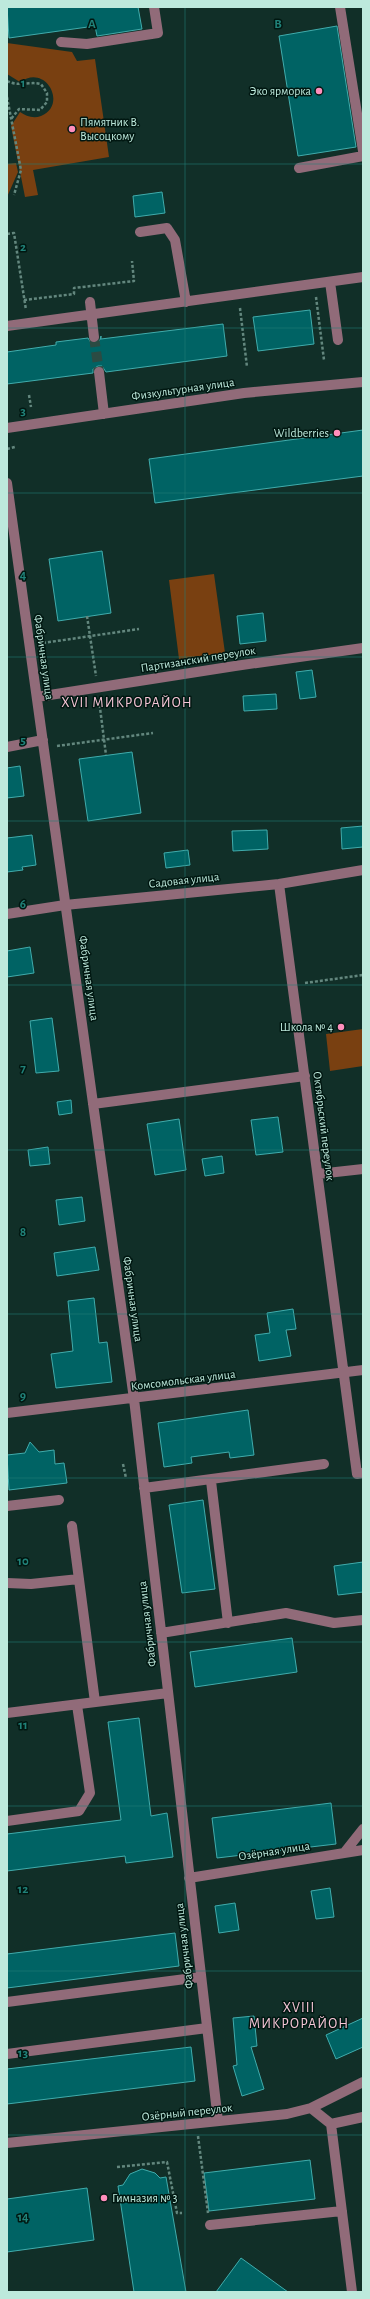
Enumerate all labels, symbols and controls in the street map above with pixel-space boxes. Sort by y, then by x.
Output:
text: A [88,18,96,31]
text: B [274,18,282,31]
text: 1 [21,77,25,90]
place label: Эко ярморка [250,85,312,97]
marker: Эко ярморка [314,86,324,96]
place label: Пямятник В. Высоцкому [80,116,139,143]
marker: Пямятник В. Высоцкому [67,124,77,134]
text: 2 [20,241,26,254]
street label: Физкультурная улица [131,376,236,403]
text: 3 [20,405,26,418]
place label: Wildberries [274,427,329,439]
marker: Wildberries [332,428,342,438]
text: 4 [20,569,27,582]
street label: Фабричная улица [31,614,56,701]
street label: Партизанский переулок [140,644,257,675]
district label: XVII МИКРОРАЙОН [61,695,193,710]
text: 5 [20,734,26,747]
street label: Садовая улица [148,870,221,891]
text: 6 [20,898,26,911]
street label: Фабричная улица [76,935,101,1022]
place label: Школа № 4 [280,1021,333,1033]
marker: Школа № 4 [336,1022,346,1032]
text: 7 [20,1062,26,1075]
street label: Октябрьский переулок [310,1071,337,1182]
text: 8 [20,1226,26,1239]
street label: Фабричная улица [120,1256,145,1343]
street label: Комсомольская улица [130,1368,237,1393]
text: 9 [20,1390,26,1403]
text: 10 [17,1555,29,1568]
street label: Фабричная улица [136,1580,159,1667]
text: 11 [18,1719,28,1732]
street label: Озёрная улица [237,1839,311,1864]
text: 12 [18,1883,28,1896]
street label: Фабричная улица [173,1902,196,1989]
district label: XVIII МИКРОРАЙОН [249,2001,349,2031]
text: 13 [18,2047,29,2060]
street label: Озёрный переулок [141,2101,234,2124]
place label: Гимназия № 3 [112,2192,177,2204]
marker: Гимназия № 3 [99,2193,109,2203]
text: 14 [17,2211,29,2224]

